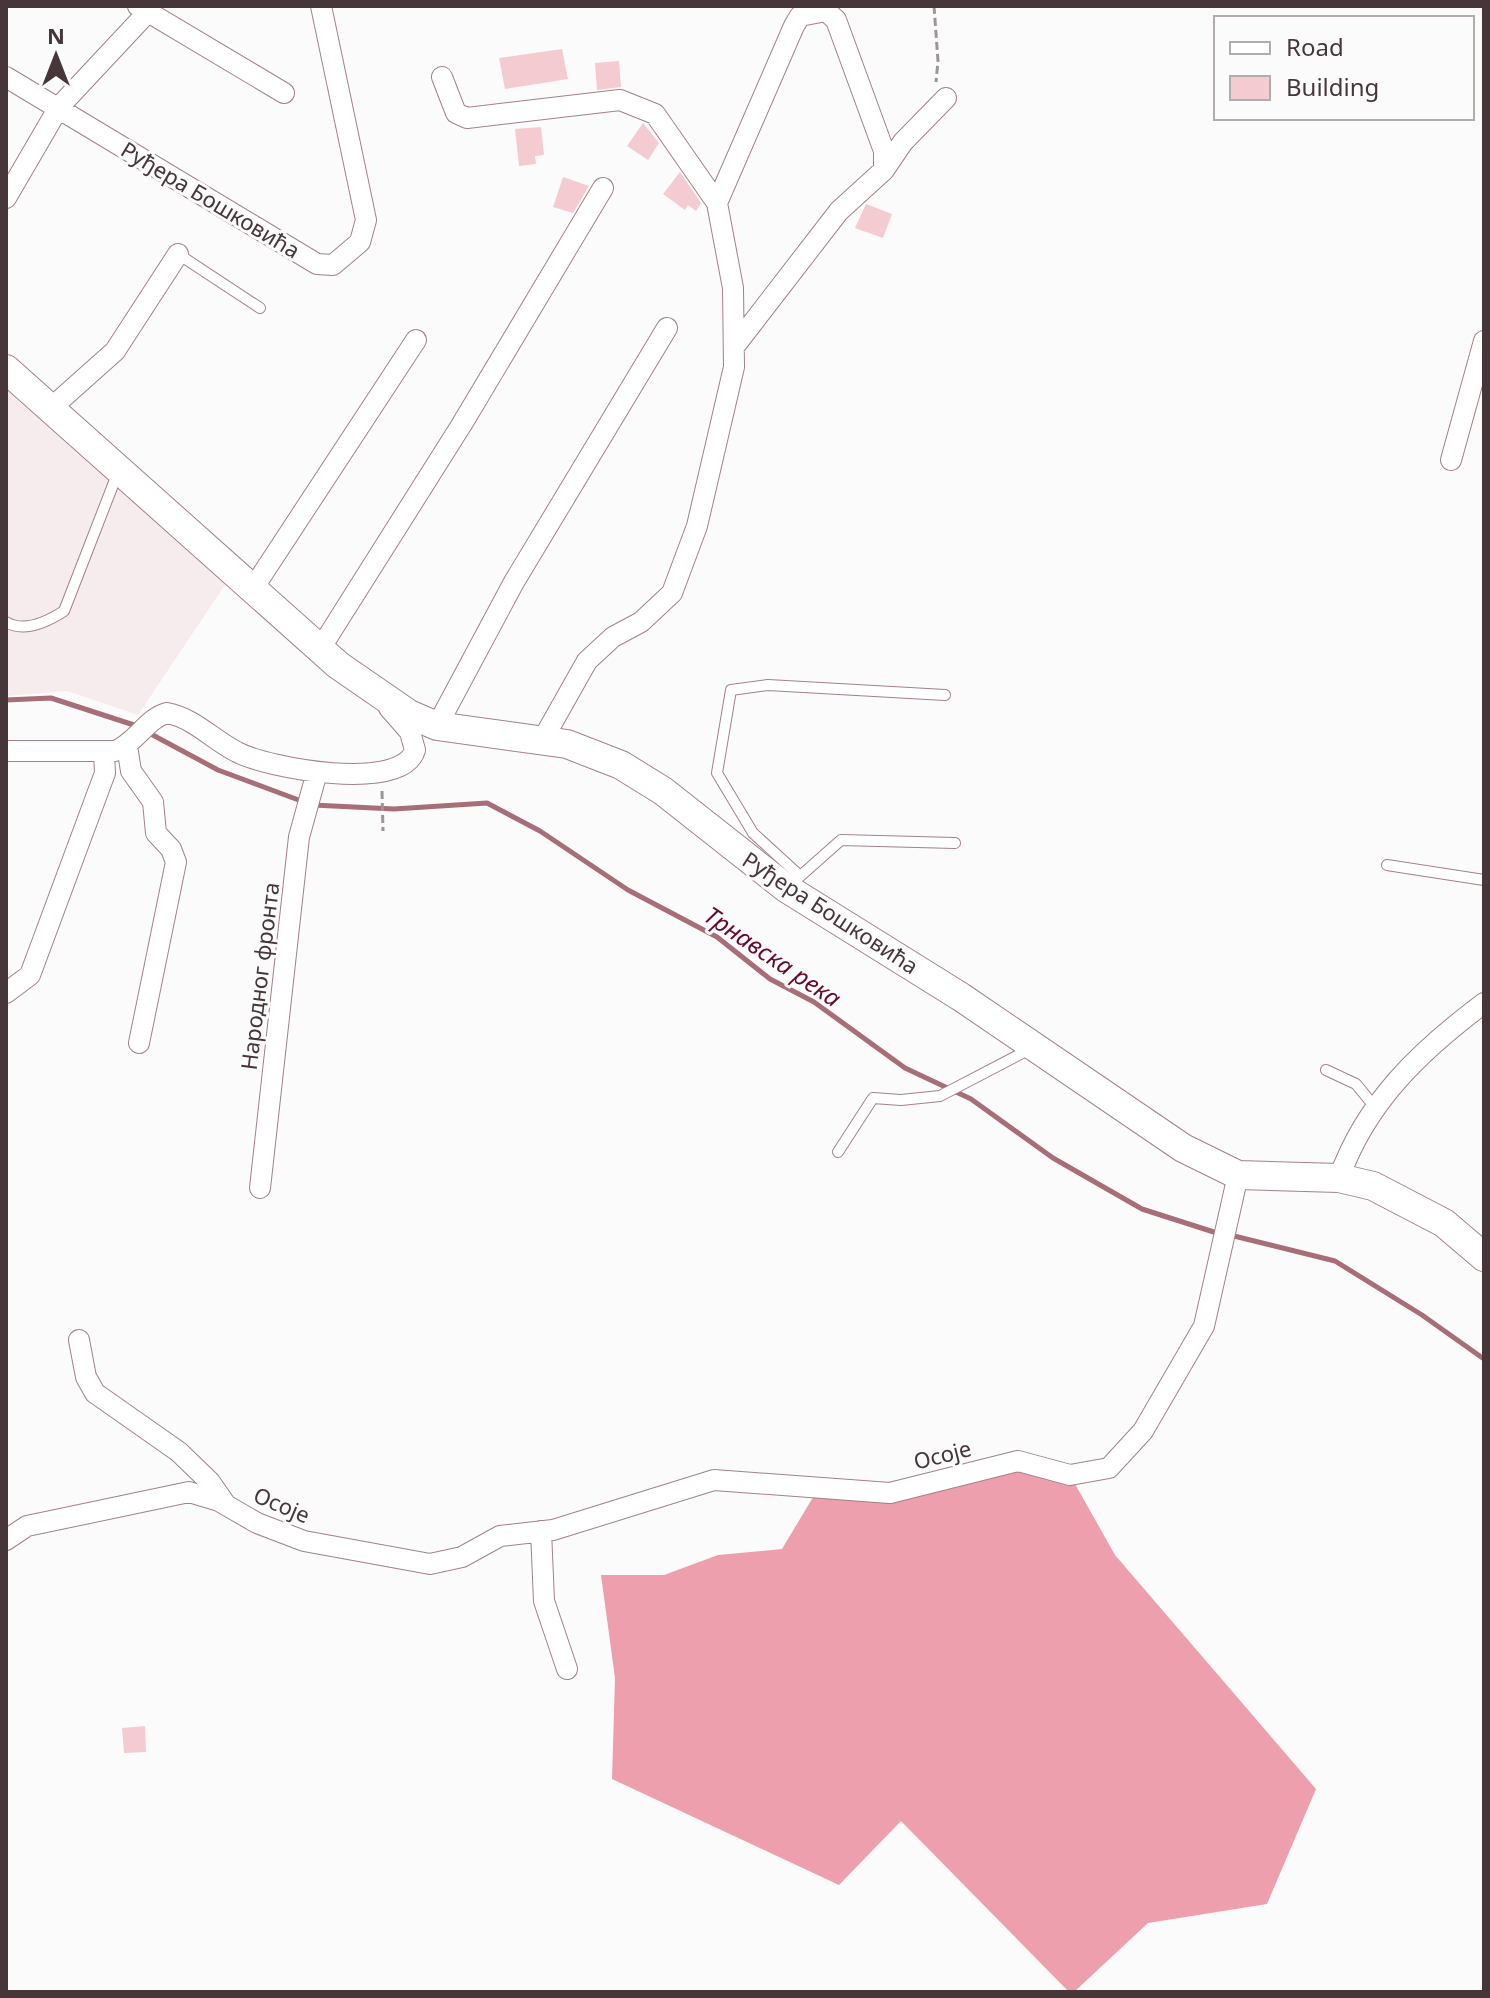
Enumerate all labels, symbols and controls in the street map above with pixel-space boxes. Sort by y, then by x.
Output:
north arrow [16,16,96,96]
legend [1214,16,1474,120]
text: N [47,20,65,50]
text: Road [1286,30,1344,63]
text: Building [1286,70,1379,103]
street label: Руђера Бошковића [116,134,306,264]
street label: Руђера Бошковића [737,844,925,980]
street label: Народног фронта [233,881,285,1071]
water label: Трнавска река [698,898,848,1014]
street label: Осоје [910,1432,974,1476]
street label: Осоје [249,1479,315,1529]

